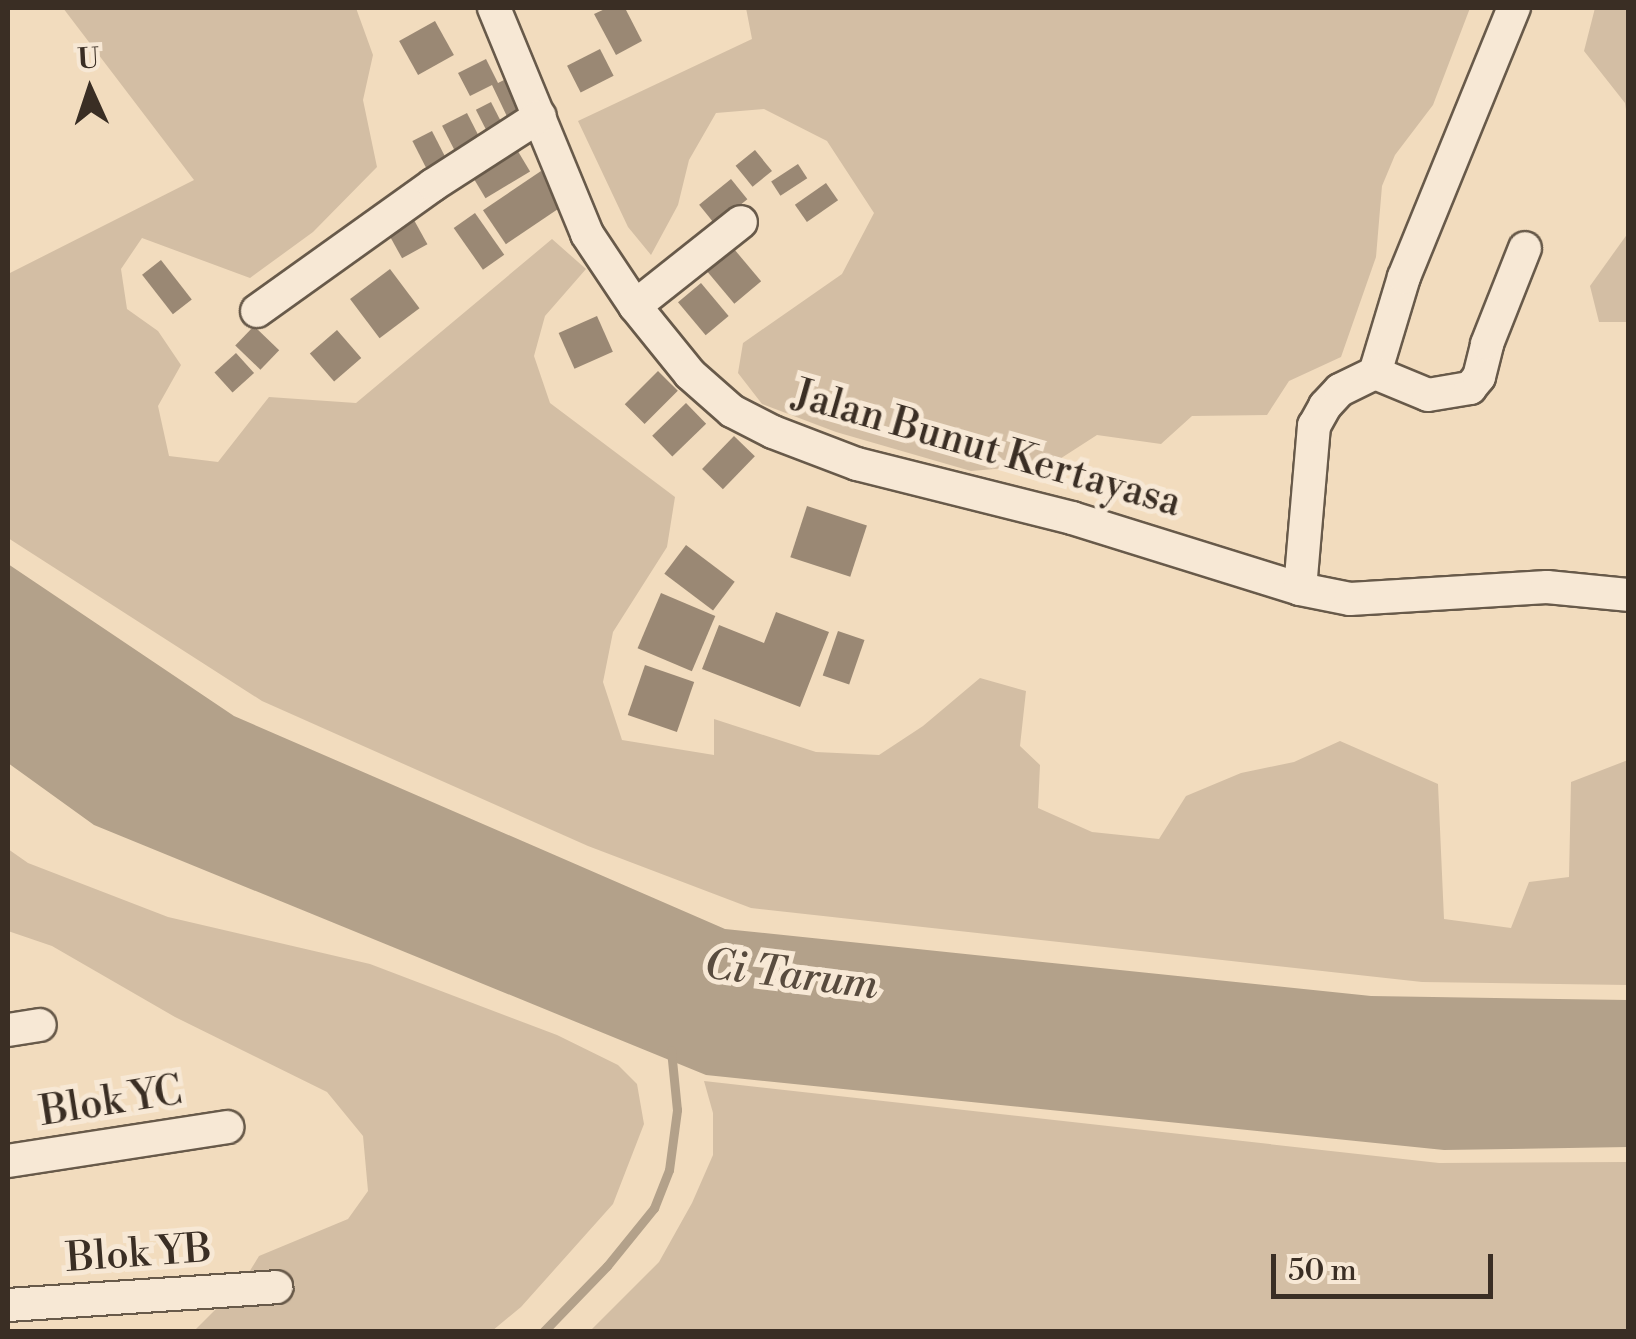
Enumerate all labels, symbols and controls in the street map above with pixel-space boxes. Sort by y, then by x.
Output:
north arrow [40,40,140,140]
text: U [77,41,100,78]
street label: Jalan Bunut Kertayasa [788,371,1186,527]
water label: Ci Tarum [701,940,881,1012]
street label: Blok YC [37,1067,185,1137]
street label: Blok YB [65,1225,213,1283]
scale bar [1276,1234,1498,1296]
text: 50 m [1288,1252,1357,1290]

